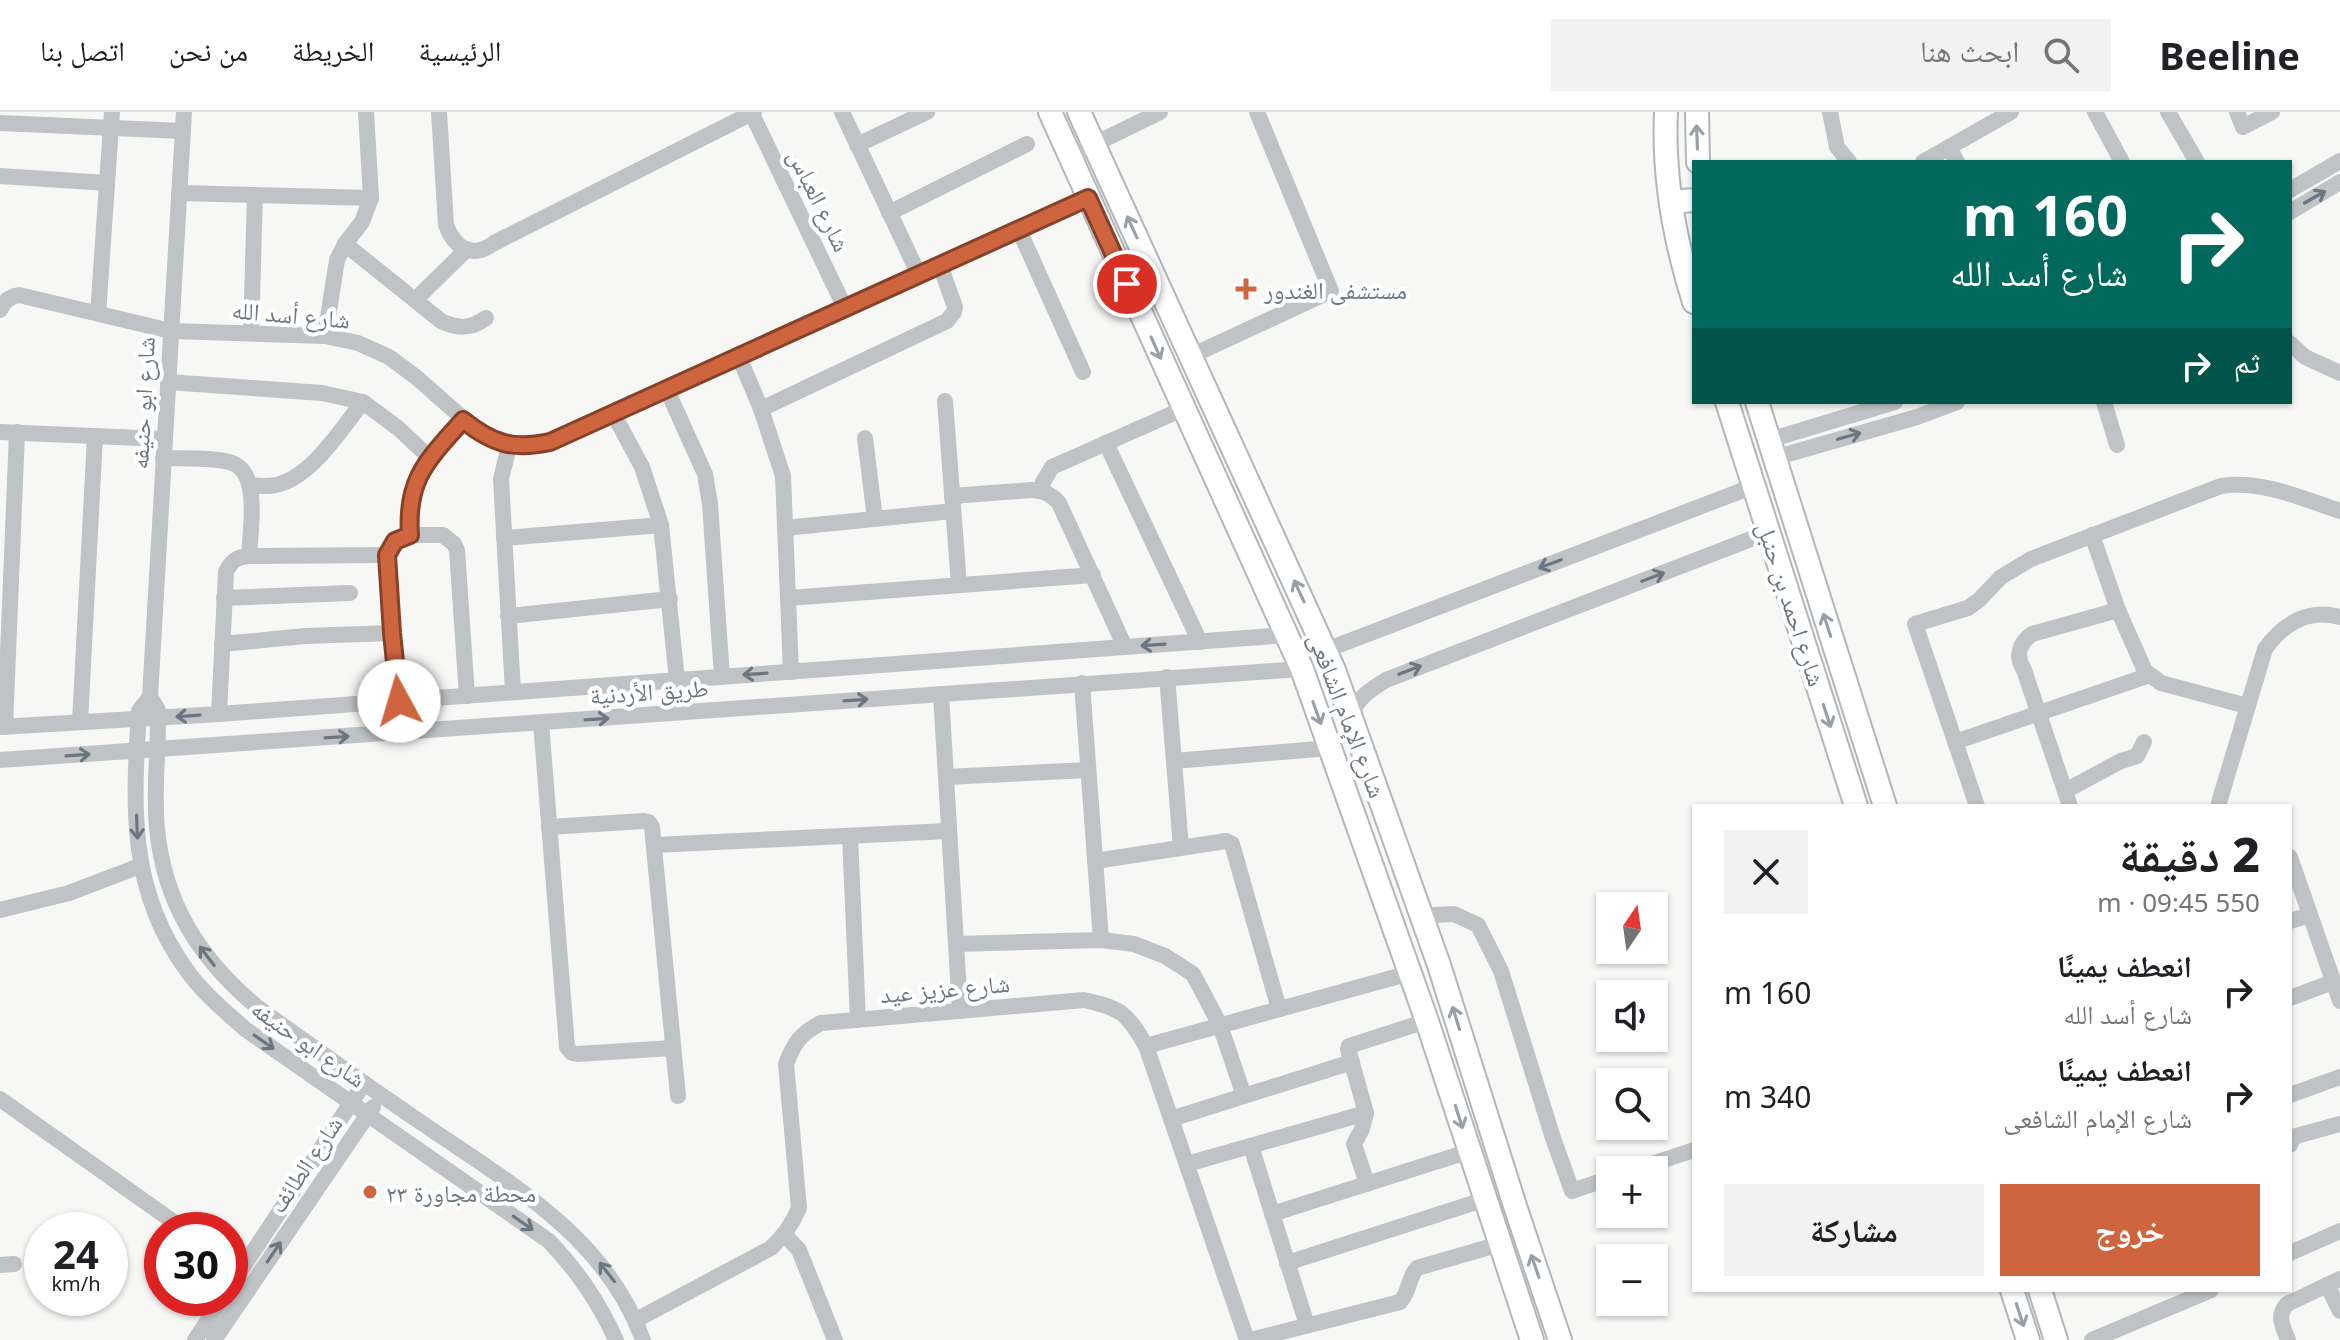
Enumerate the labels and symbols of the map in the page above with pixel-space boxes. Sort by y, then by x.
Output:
one-way arrow [1690,124,1705,151]
street label: شارع العباس [781,143,859,257]
one-way arrow [2303,189,2326,205]
one-way arrow [1124,216,1139,240]
pin [1093,250,1161,318]
place label: مستشفى الغندور [1263,273,1407,306]
marker: مستشفى الغندور [1235,278,1257,300]
street label: شارع أسد الله [231,292,351,336]
one-way arrow [1149,335,1164,360]
street label: شارع ابو حنيفه [122,336,162,470]
one-way arrow [1836,428,1862,443]
street label: شارع احمد بن حنبل [1750,518,1834,690]
one-way arrow [1538,558,1563,572]
one-way arrow [1640,569,1665,583]
one-way arrow [1291,579,1306,603]
one-way arrow [1818,613,1833,638]
street label: شارع الإمام الشافعى [1300,628,1395,803]
one-way arrow [1140,638,1167,653]
position arrow [357,659,441,743]
one-way arrow [1397,662,1422,676]
one-way arrow [742,667,768,682]
street label: طريق الأردنية [589,670,709,712]
one-way arrow [842,692,869,707]
one-way arrow [1311,701,1326,726]
one-way arrow [1821,704,1836,729]
one-way arrow [175,708,202,723]
one-way arrow [583,711,610,726]
one-way arrow [323,729,350,744]
one-way arrow [64,747,91,762]
one-way arrow [129,813,144,840]
north arrow [1596,892,1668,964]
one-way arrow [198,946,215,967]
street label: شارع عزيز عيد [879,966,1011,1010]
street label: شارع ابو حنيفه [245,991,373,1095]
one-way arrow [1448,1006,1463,1031]
one-way arrow [252,1034,274,1050]
one-way arrow [1452,1105,1467,1130]
street label: شارع الطائف [261,1109,349,1219]
place label: محطة مجاورة ٢٣ [386,1176,536,1209]
marker: محطة مجاورة ٢٣ [361,1183,379,1201]
speed limit sign: 30 [144,1212,248,1316]
one-way arrow [511,1215,533,1231]
one-way arrow [266,1242,282,1264]
one-way arrow [1527,1254,1542,1279]
one-way arrow [598,1261,615,1283]
one-way arrow [2014,1302,2028,1327]

